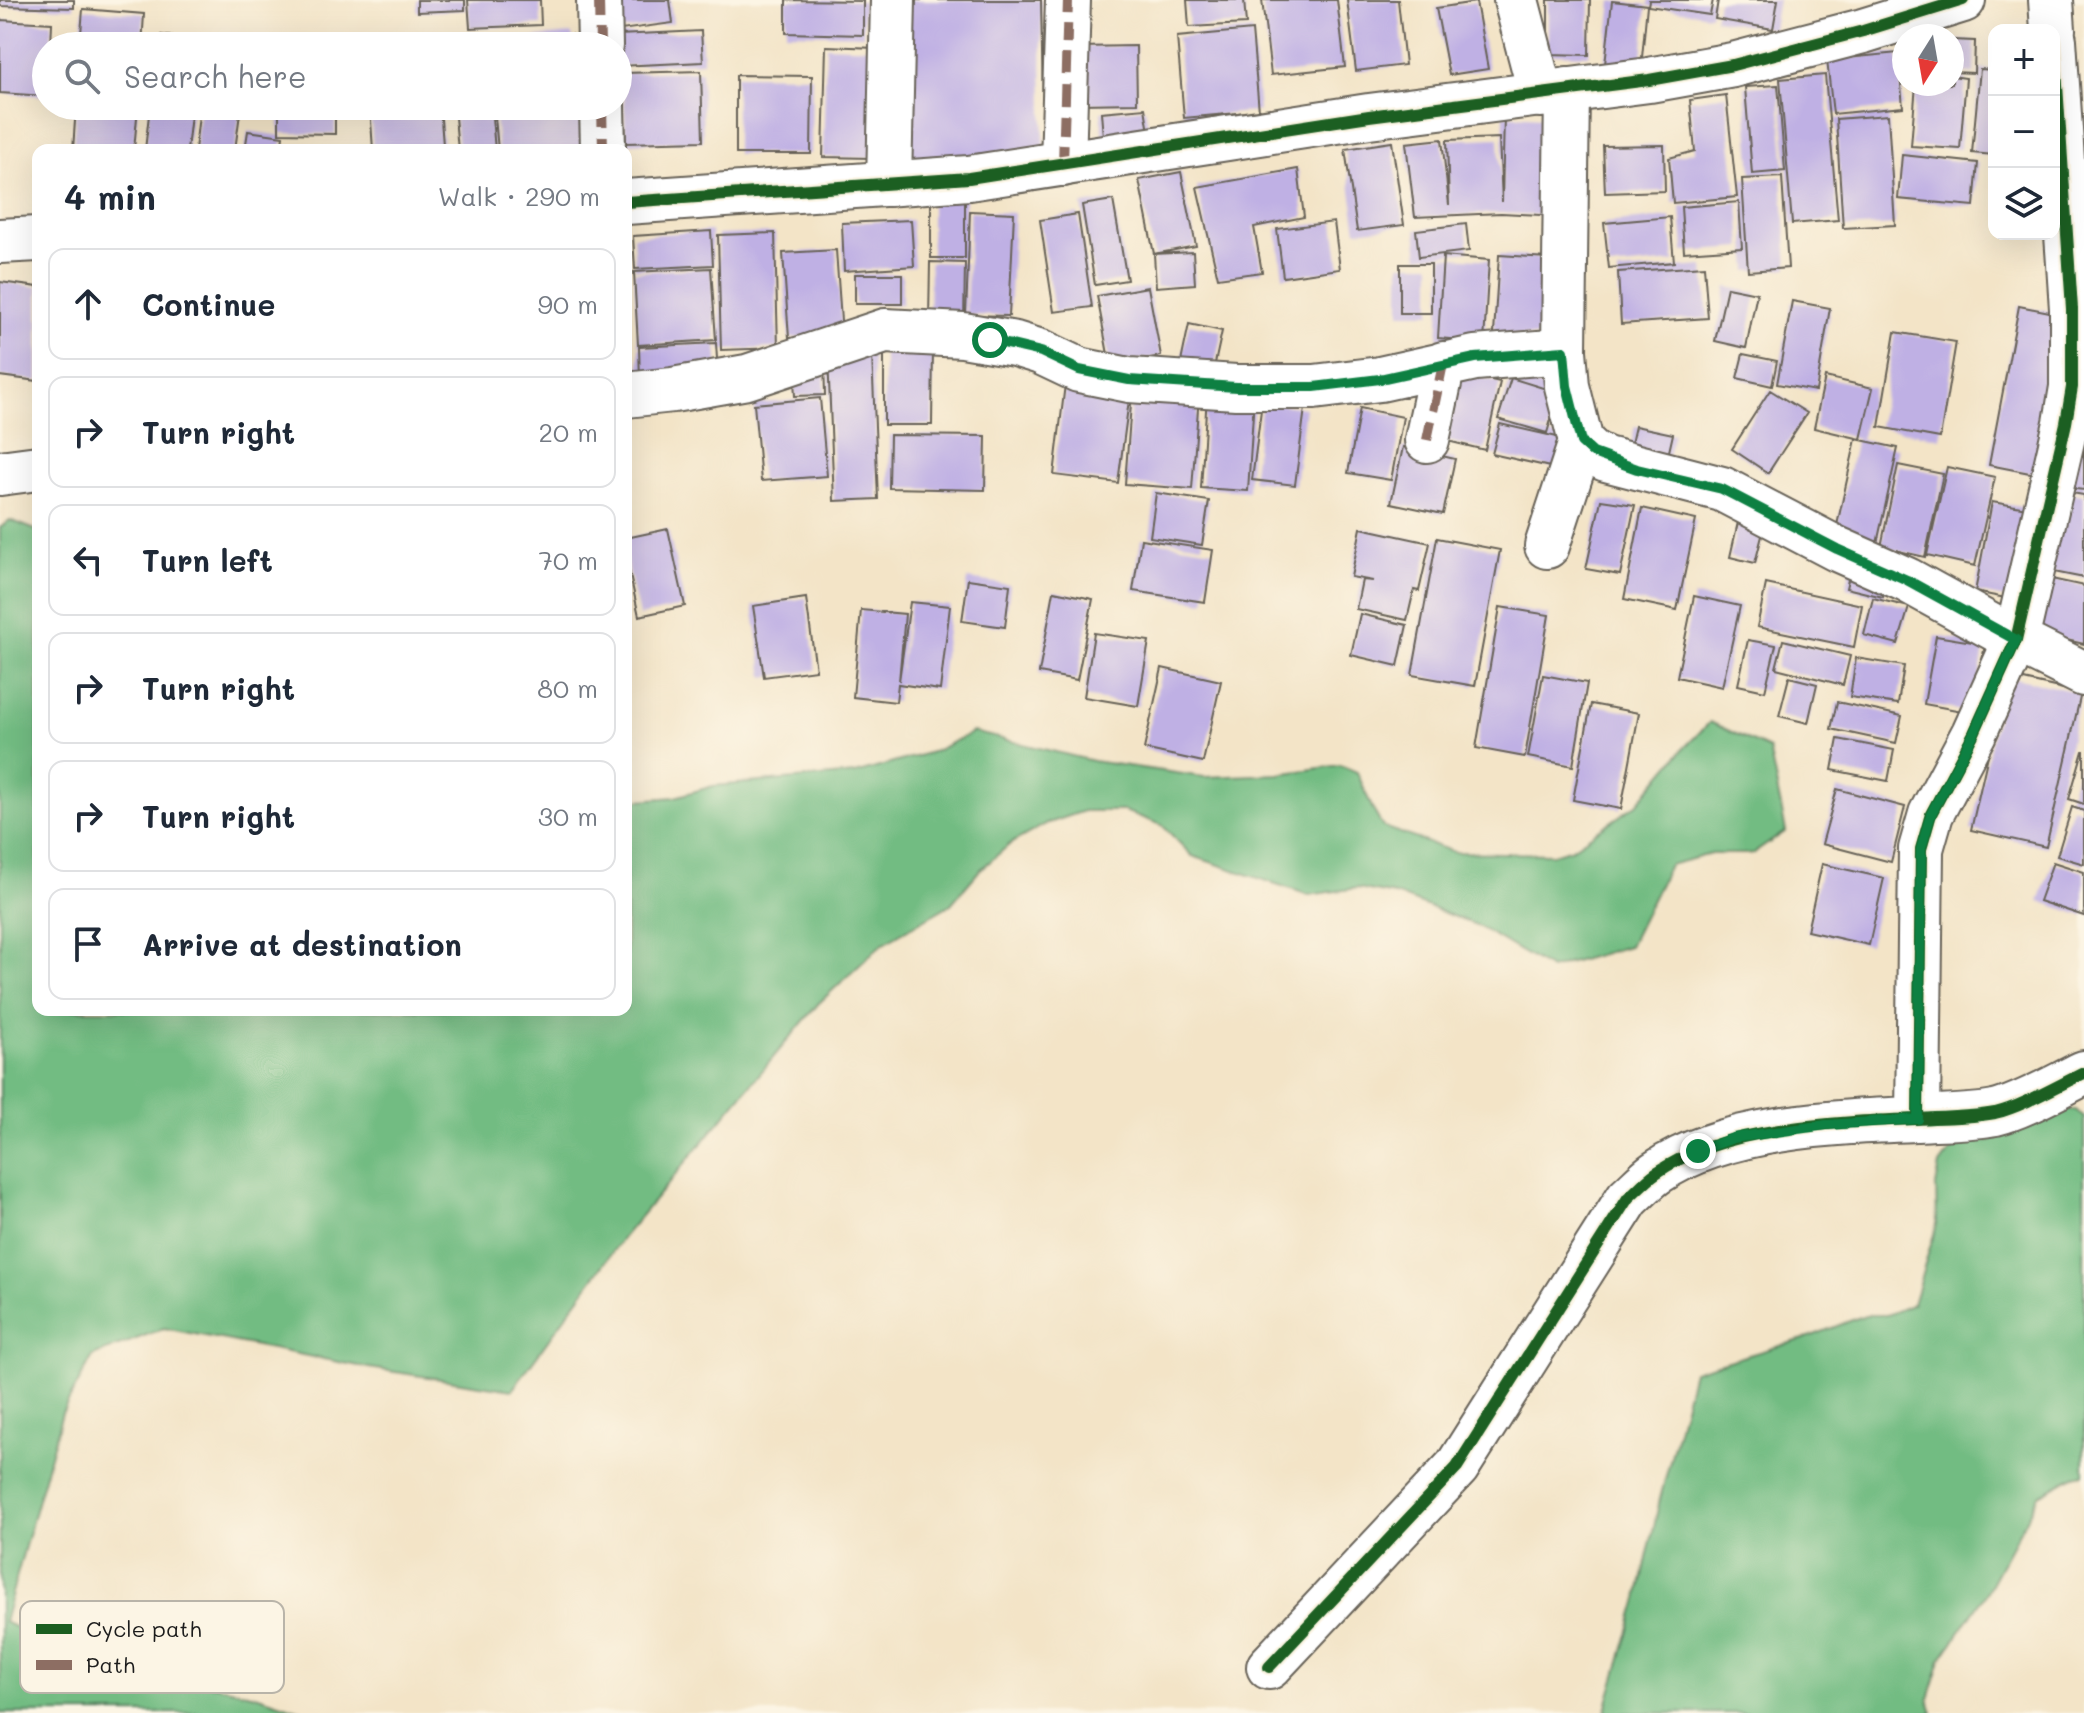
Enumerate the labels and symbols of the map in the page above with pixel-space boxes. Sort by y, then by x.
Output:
north arrow [1892,24,1964,96]
route start [972,322,1008,358]
route end [1680,1133,1716,1169]
legend [20,1601,284,1693]
text: Cycle path [86,1614,202,1643]
text: Path [86,1650,135,1679]

